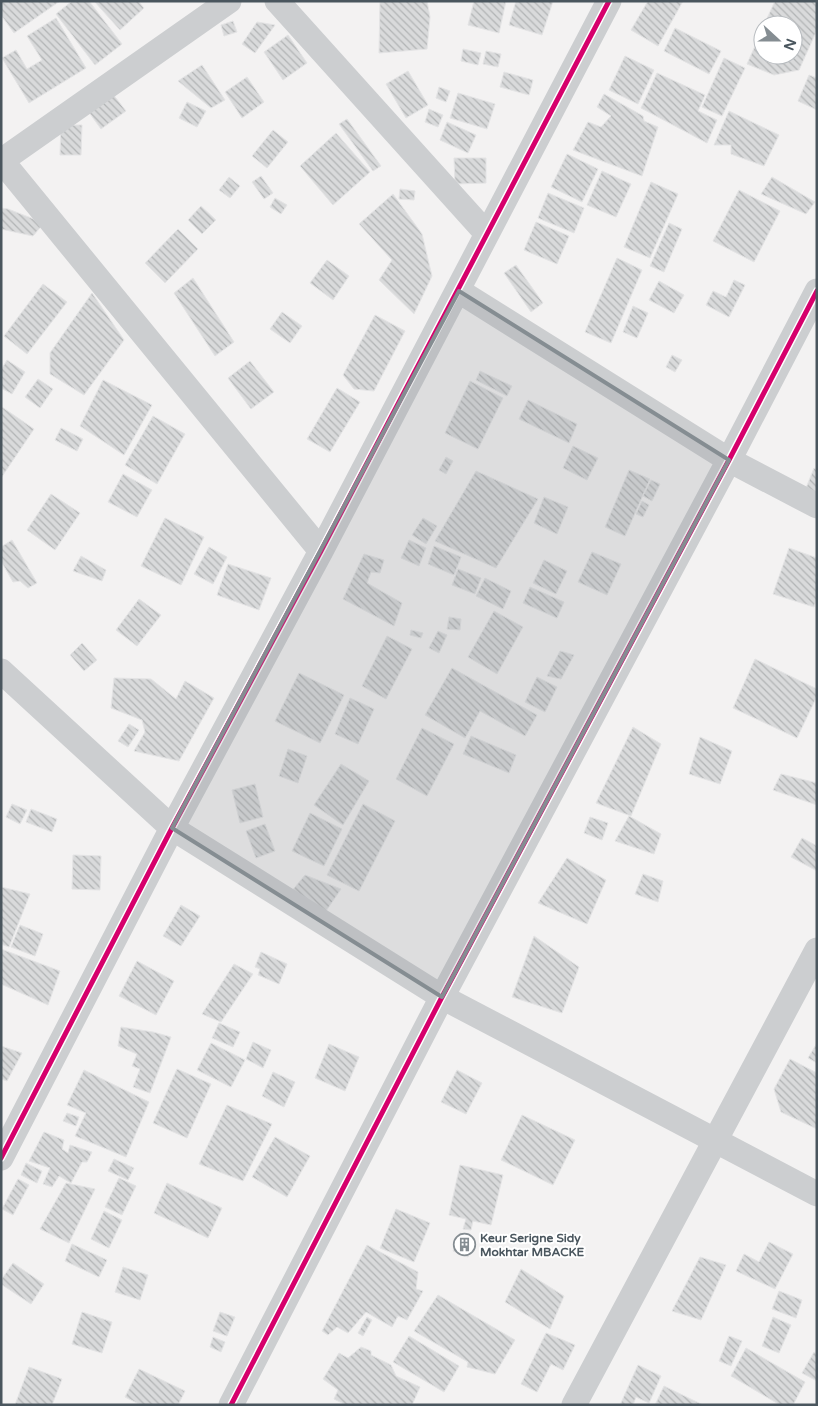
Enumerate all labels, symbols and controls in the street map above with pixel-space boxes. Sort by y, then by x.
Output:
north arrow [753,15,803,65]
text: N [780,36,800,53]
place label: Keur Serigne Sidy Mokhtar MBACKE [480,1231,585,1259]
building icon: Keur Serigne Sidy Mokhtar MBACKE [452,1233,476,1257]

